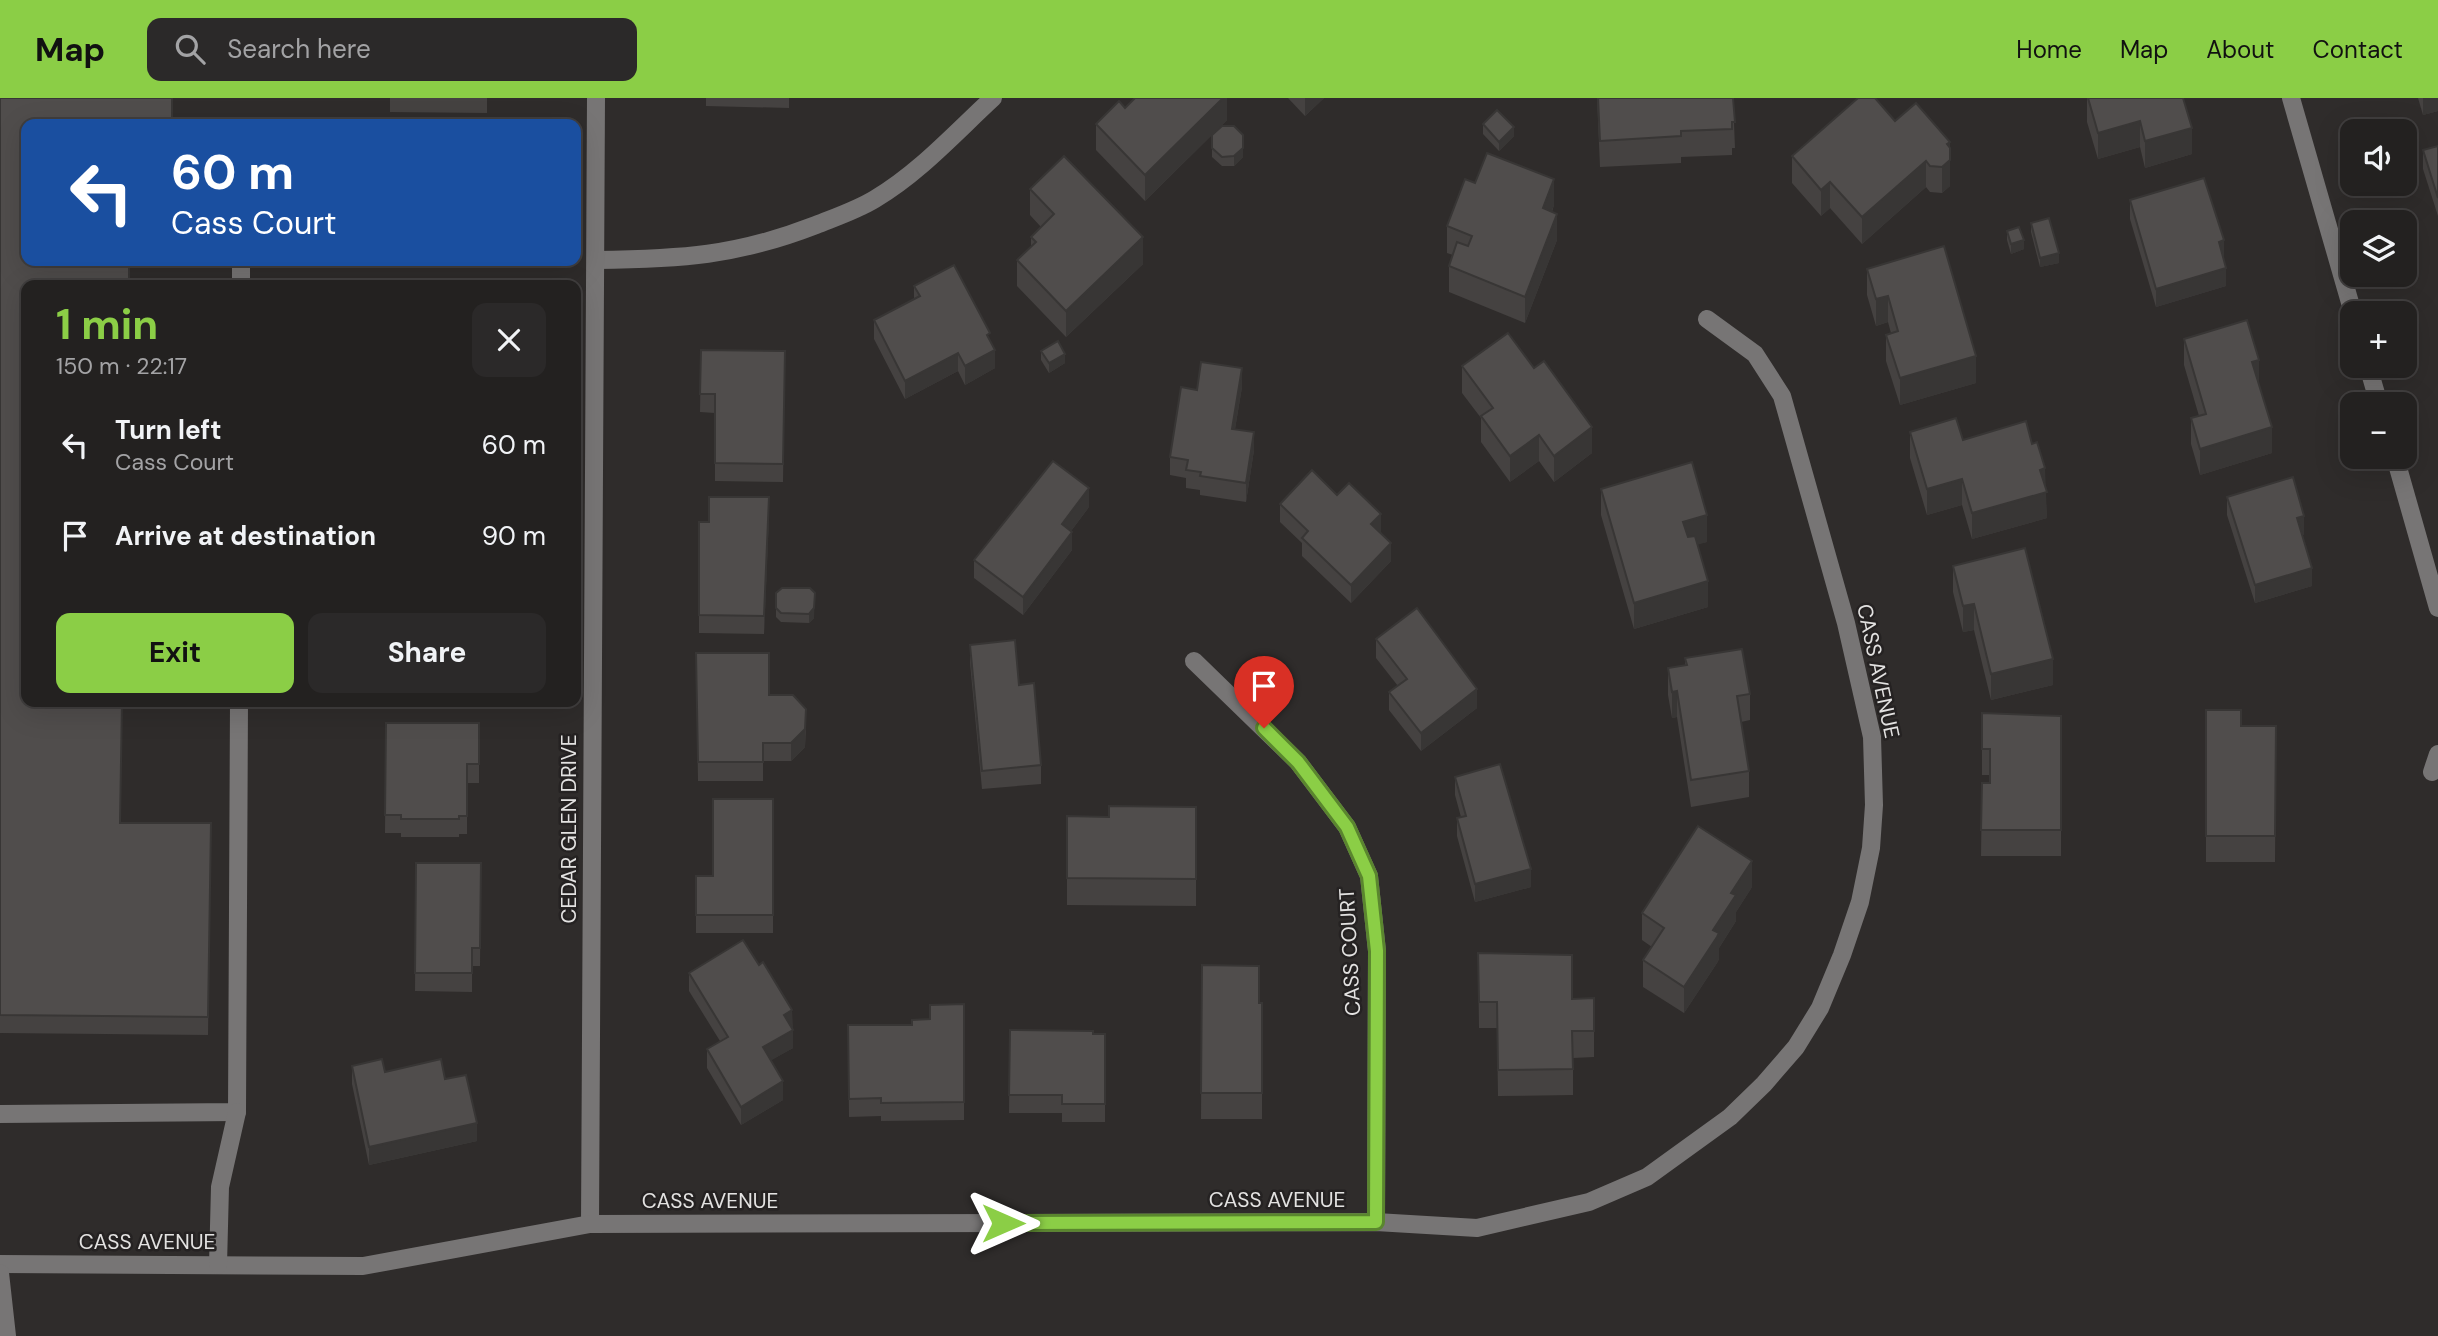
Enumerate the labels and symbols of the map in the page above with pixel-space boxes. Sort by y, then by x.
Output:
street label: CASS AVENUE [1850,601,1906,741]
pin [1234,656,1294,728]
street label: CEDAR GLEN DRIVE [555,734,583,924]
street label: CASS COURT [1333,887,1367,1017]
position arrow [966,1186,1040,1260]
street label: CASS AVENUE [1209,1186,1345,1214]
street label: CASS AVENUE [642,1187,778,1215]
street label: CASS AVENUE [79,1228,215,1256]

